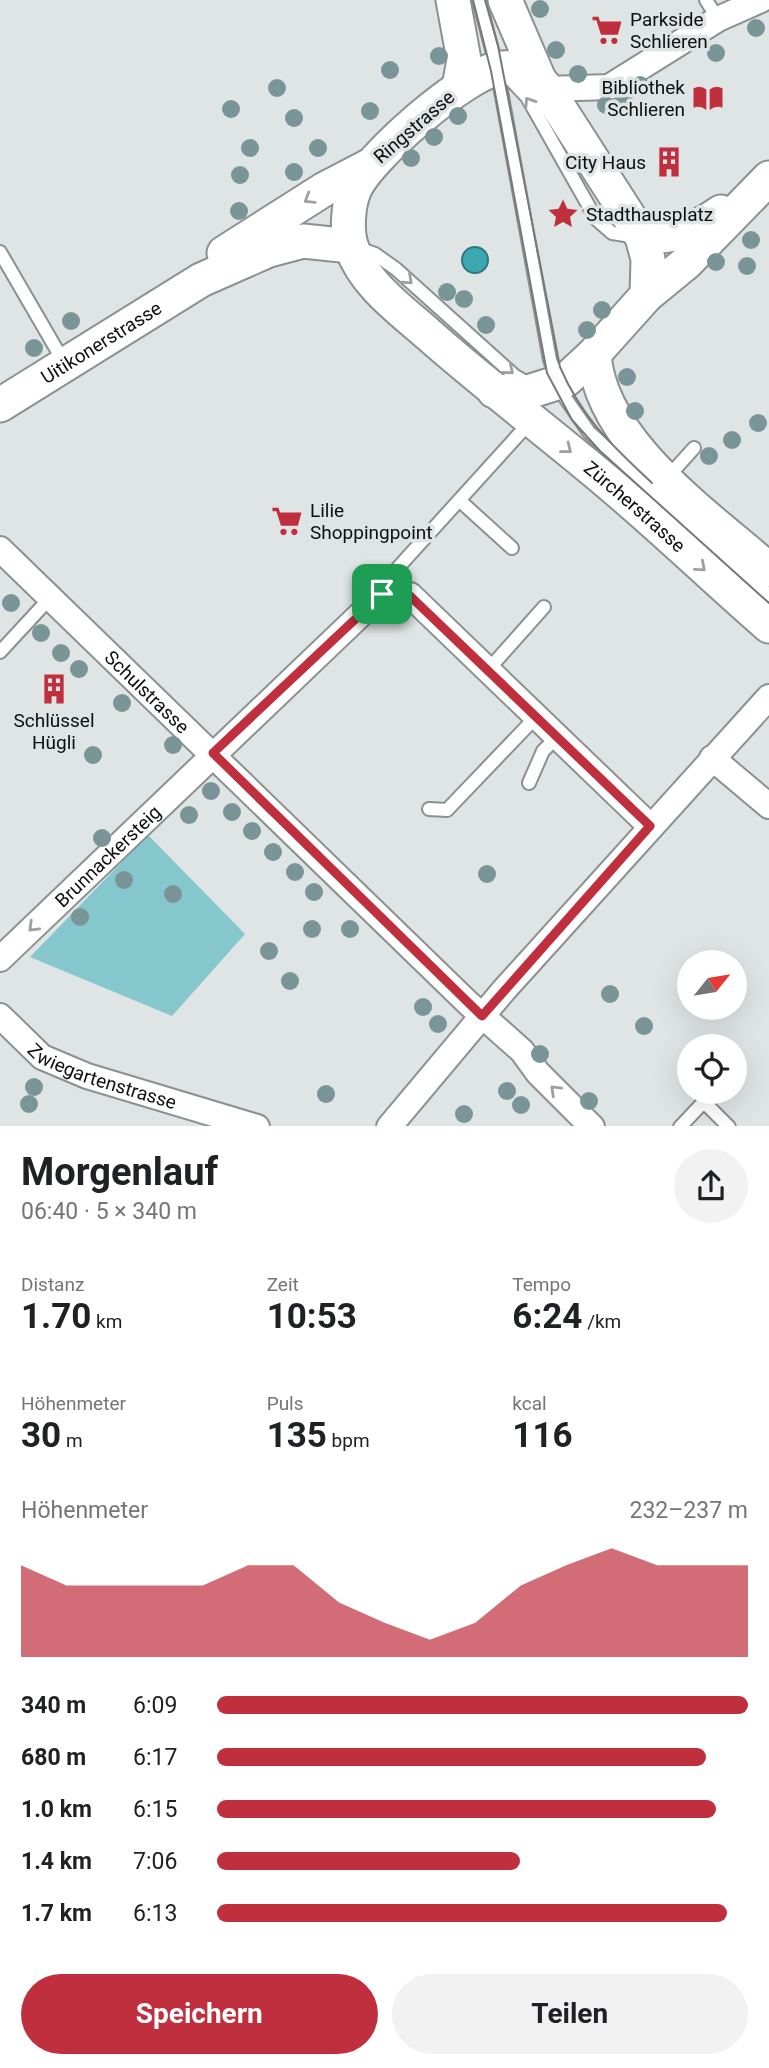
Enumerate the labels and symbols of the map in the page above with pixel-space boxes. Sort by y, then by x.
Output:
place label: Parkside Schlieren [630,8,708,53]
supermarket icon: Parkside Schlieren [590,13,624,47]
place label: Bibliothek Schlieren [601,76,685,121]
library icon: Bibliothek Schlieren [691,81,725,115]
street label: Ringstrasse [369,86,459,168]
one-way arrow [525,97,538,110]
building icon: City Haus [652,145,686,179]
place label: City Haus [565,151,646,174]
one-way arrow [303,191,316,204]
place icon: Stadthausplatz [546,197,580,231]
place label: Stadthausplatz [586,203,713,226]
one-way arrow [400,272,413,284]
street label: Uitikonerstrasse [37,296,165,388]
one-way arrow [501,362,514,374]
one-way arrow [559,440,571,453]
street label: Zürcherstrasse [580,456,690,557]
place label: Lilie Shoppingpoint [310,499,433,544]
supermarket icon: Lilie Shoppingpoint [270,504,304,538]
one-way arrow [693,559,706,571]
pin [352,564,412,624]
street label: Schulstrasse [100,646,194,738]
building icon: Schlüssel Hügli [37,672,71,706]
place label: Schlüssel Hügli [13,709,95,754]
street label: Brunnackersteig [50,800,165,912]
one-way arrow [28,918,41,931]
north arrow [677,950,747,1020]
street label: Zwiegartenstrasse [23,1038,179,1114]
one-way arrow [551,1086,564,1099]

